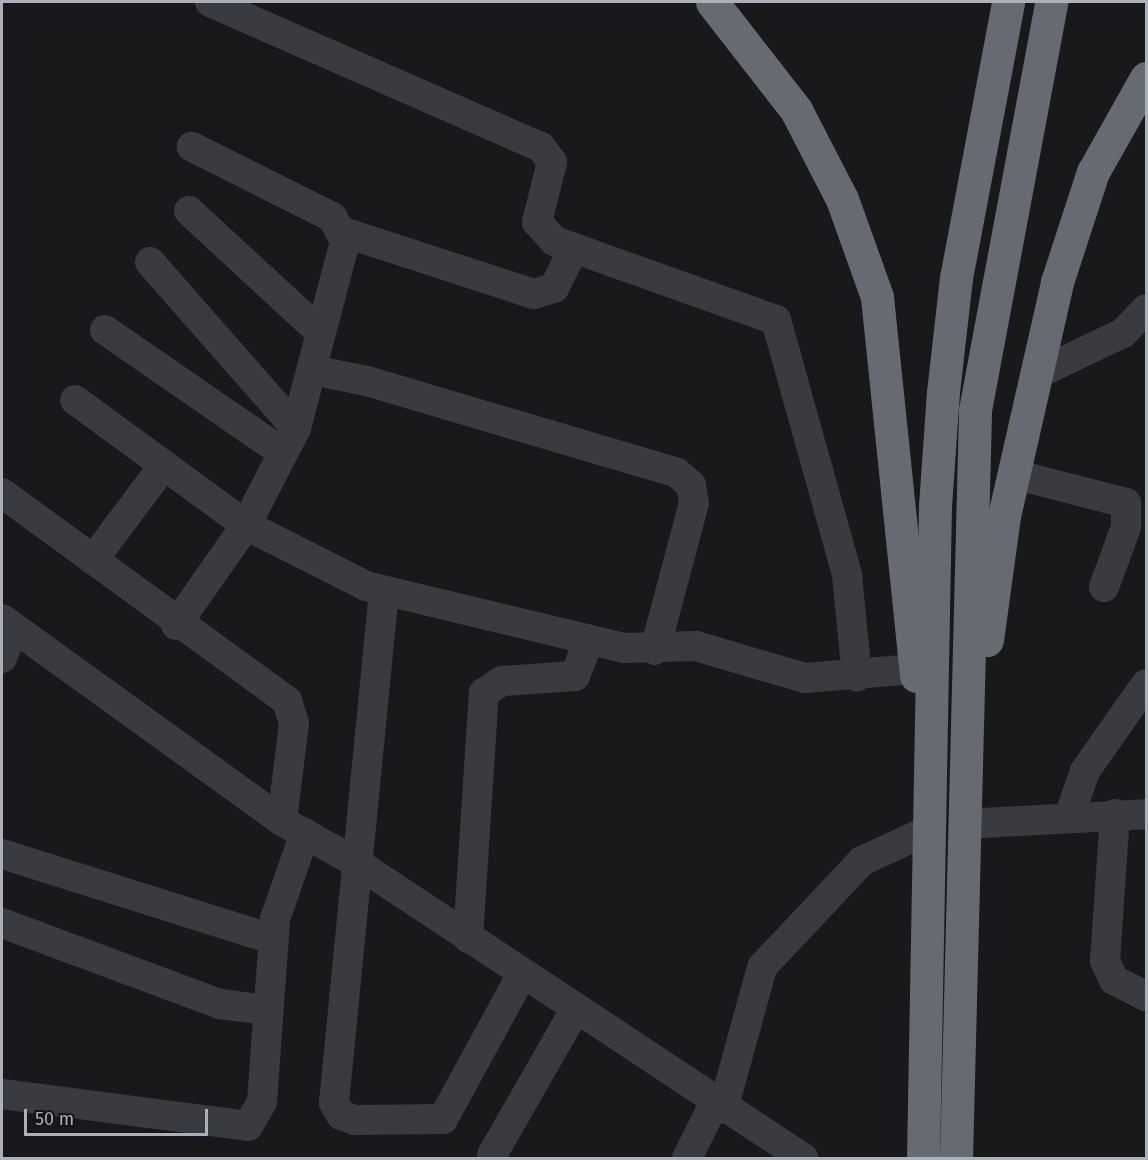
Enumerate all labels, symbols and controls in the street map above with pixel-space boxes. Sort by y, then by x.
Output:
scale bar [27,1097,212,1135]
text: 50 m [35,1108,74,1130]

